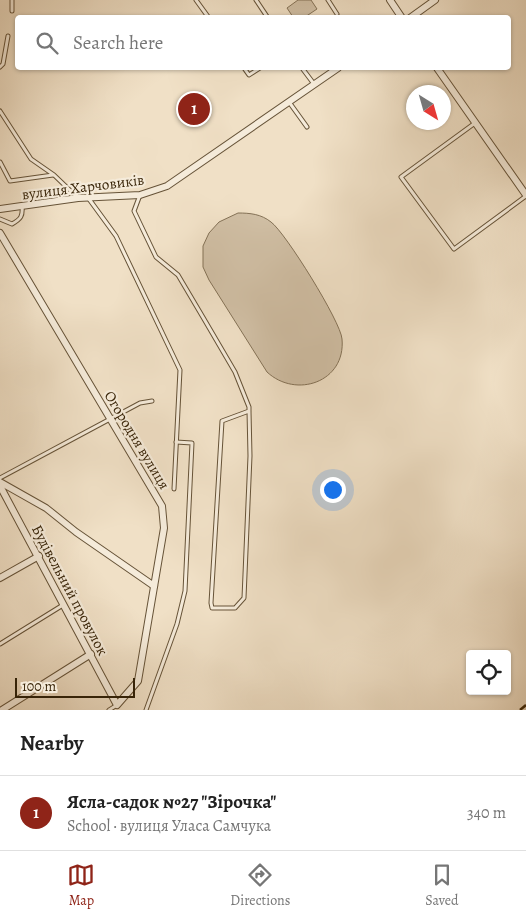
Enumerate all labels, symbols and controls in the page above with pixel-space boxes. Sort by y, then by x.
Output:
search box [15,15,511,70]
icon: search [33,29,61,57]
text: Search here [73,30,163,56]
north arrow [406,85,451,130]
pin: 1 [178,90,210,128]
street label: вулиця Харчовиків [21,170,145,204]
street label: Огородня вулиця [100,387,174,493]
your location [320,477,346,503]
street label: Будівельний провулок [27,521,113,659]
map controls [466,650,511,695]
button: locate [466,650,511,695]
scale bar [15,675,135,698]
text: 100 m [22,677,56,696]
text: Nearby [20,729,83,757]
text: Ясла-садок №27 "Зірочка" [67,789,276,815]
text: 1 [33,802,39,824]
text: 340 m [467,802,506,824]
text: School · вулиця Уласа Самчука [67,815,271,837]
tab: Map [67,861,95,910]
tab: Directions [230,861,290,910]
tab: Saved [425,861,459,910]

